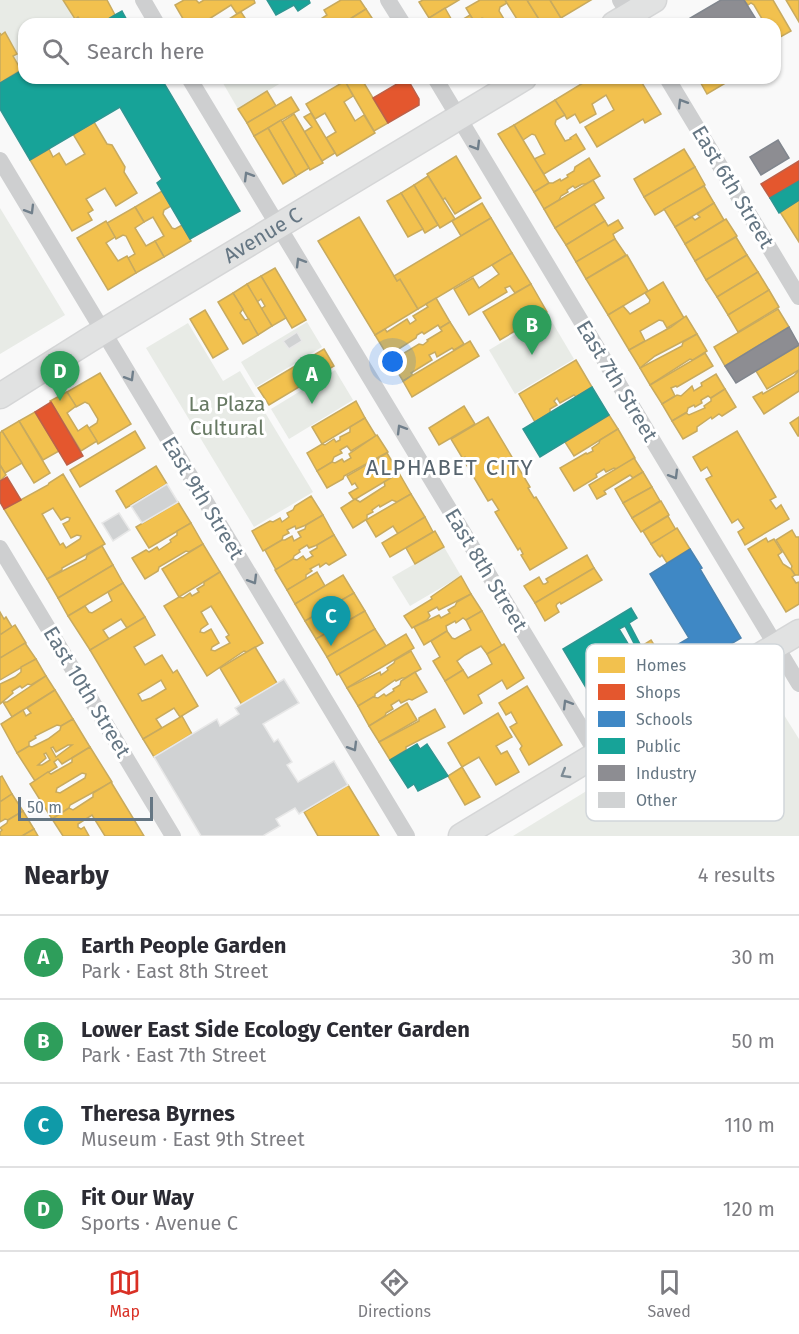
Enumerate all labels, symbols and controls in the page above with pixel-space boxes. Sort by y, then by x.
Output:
search box [18,18,781,84]
icon: search [39,35,72,68]
text: Search here [87,38,205,65]
one-way arrow [678,99,689,109]
street label: East 6th Street [686,121,780,254]
one-way arrow [469,140,481,150]
one-way arrow [244,172,255,182]
street label: Avenue C [219,202,307,269]
one-way arrow [23,204,34,214]
one-way arrow [296,258,308,268]
pin: B [512,306,552,355]
street label: East 7th Street [571,316,664,447]
your location [378,347,407,376]
pin: D [40,352,80,401]
pin: A [292,354,332,404]
one-way arrow [123,371,135,381]
park label: La Plaza Cultural [189,391,266,441]
one-way arrow [396,425,408,435]
street label: East 9th Street [156,432,250,564]
district label: ALPHABET CITY [366,454,534,481]
one-way arrow [667,469,678,479]
street label: East 8th Street [439,504,533,637]
one-way arrow [245,574,257,584]
pin: C [312,596,350,646]
street label: East 10th Street [38,622,137,763]
legend [586,644,784,821]
text: Homes [636,656,686,675]
text: Shops [636,683,680,702]
one-way arrow [562,700,574,710]
text: Schools [636,710,693,729]
text: Public [636,737,681,756]
one-way arrow [346,741,358,751]
text: Industry [636,764,696,783]
one-way arrow [561,766,571,778]
text: Other [636,791,678,810]
scale bar [18,794,153,822]
text: 50 m [27,798,62,817]
text: Nearby [24,860,109,891]
text: 4 results [698,863,775,887]
text: Earth People Garden [81,932,287,959]
text: A [38,945,49,969]
text: 30 m [731,945,775,969]
text: Park · East 8th Street [81,959,268,983]
text: Lower East Side Ecology Center Garden [81,1016,470,1043]
text: B [37,1029,50,1053]
text: 50 m [731,1029,775,1053]
text: Park · East 7th Street [81,1043,266,1067]
text: Theresa Byrnes [81,1100,235,1127]
text: C [38,1113,49,1137]
text: 110 m [724,1113,775,1137]
text: Museum · East 9th Street [81,1127,305,1151]
text: Fit Our Way [81,1184,194,1211]
text: D [37,1197,50,1221]
text: 120 m [723,1197,775,1221]
text: Sports · Avenue C [81,1211,238,1235]
tab: Map [108,1266,141,1321]
tab: Directions [358,1266,431,1321]
tab: Saved [647,1266,691,1321]

